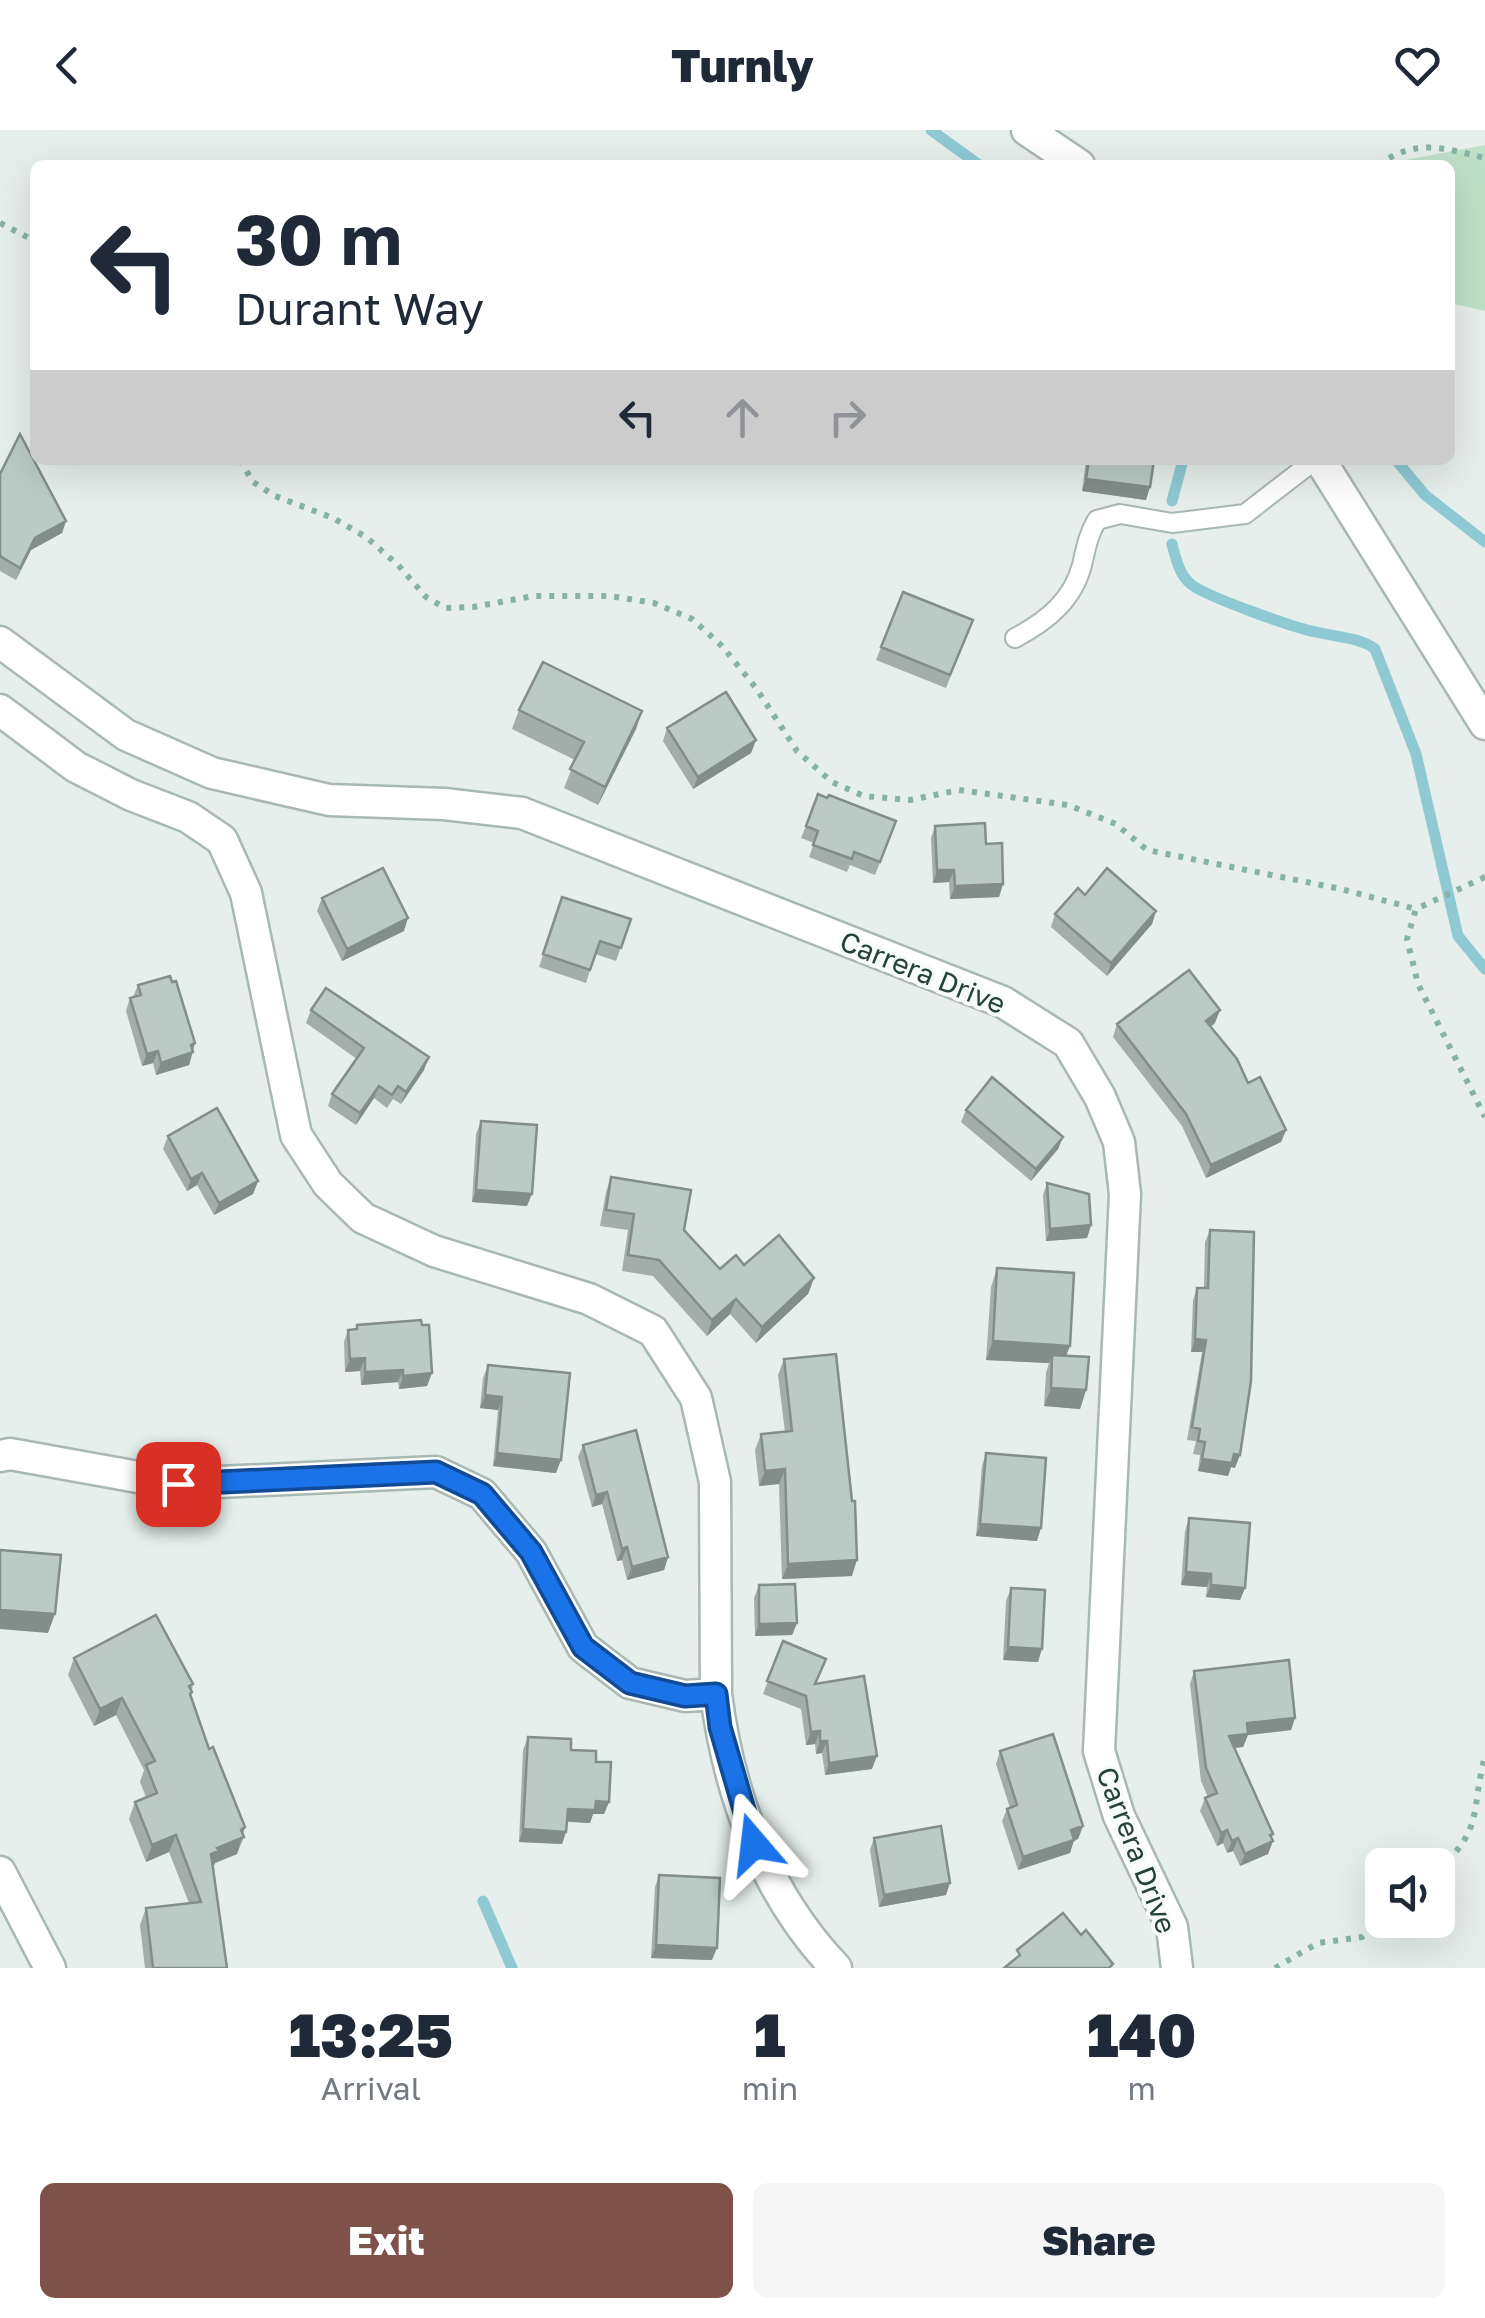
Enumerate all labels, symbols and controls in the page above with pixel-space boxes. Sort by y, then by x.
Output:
icon: back [40,38,95,93]
text: Turnly [671,38,814,92]
icon: heart [1390,38,1445,93]
text: 30 m [235,196,402,280]
icon: left [70,200,200,330]
text: Durant Way [235,281,484,335]
icon: left [610,390,665,445]
icon: ahead [715,390,770,445]
icon: right [820,390,875,445]
street label: Carrera Drive [835,924,1011,1020]
pin [136,1442,221,1527]
icon: arrive [151,1457,206,1512]
street label: Carrera Drive [1090,1762,1184,1938]
position arrow [702,1792,806,1896]
map controls [1365,1848,1455,1938]
button: sound [1365,1848,1455,1938]
text: 13:25 [289,1998,453,2070]
text: 1 [754,1998,786,2070]
text: 140 [1087,1998,1196,2070]
text: Arrival [321,2069,421,2107]
text: min [742,2069,798,2107]
text: m [1127,2069,1156,2107]
button: Exit [40,2183,733,2298]
button: Share [753,2183,1445,2298]

